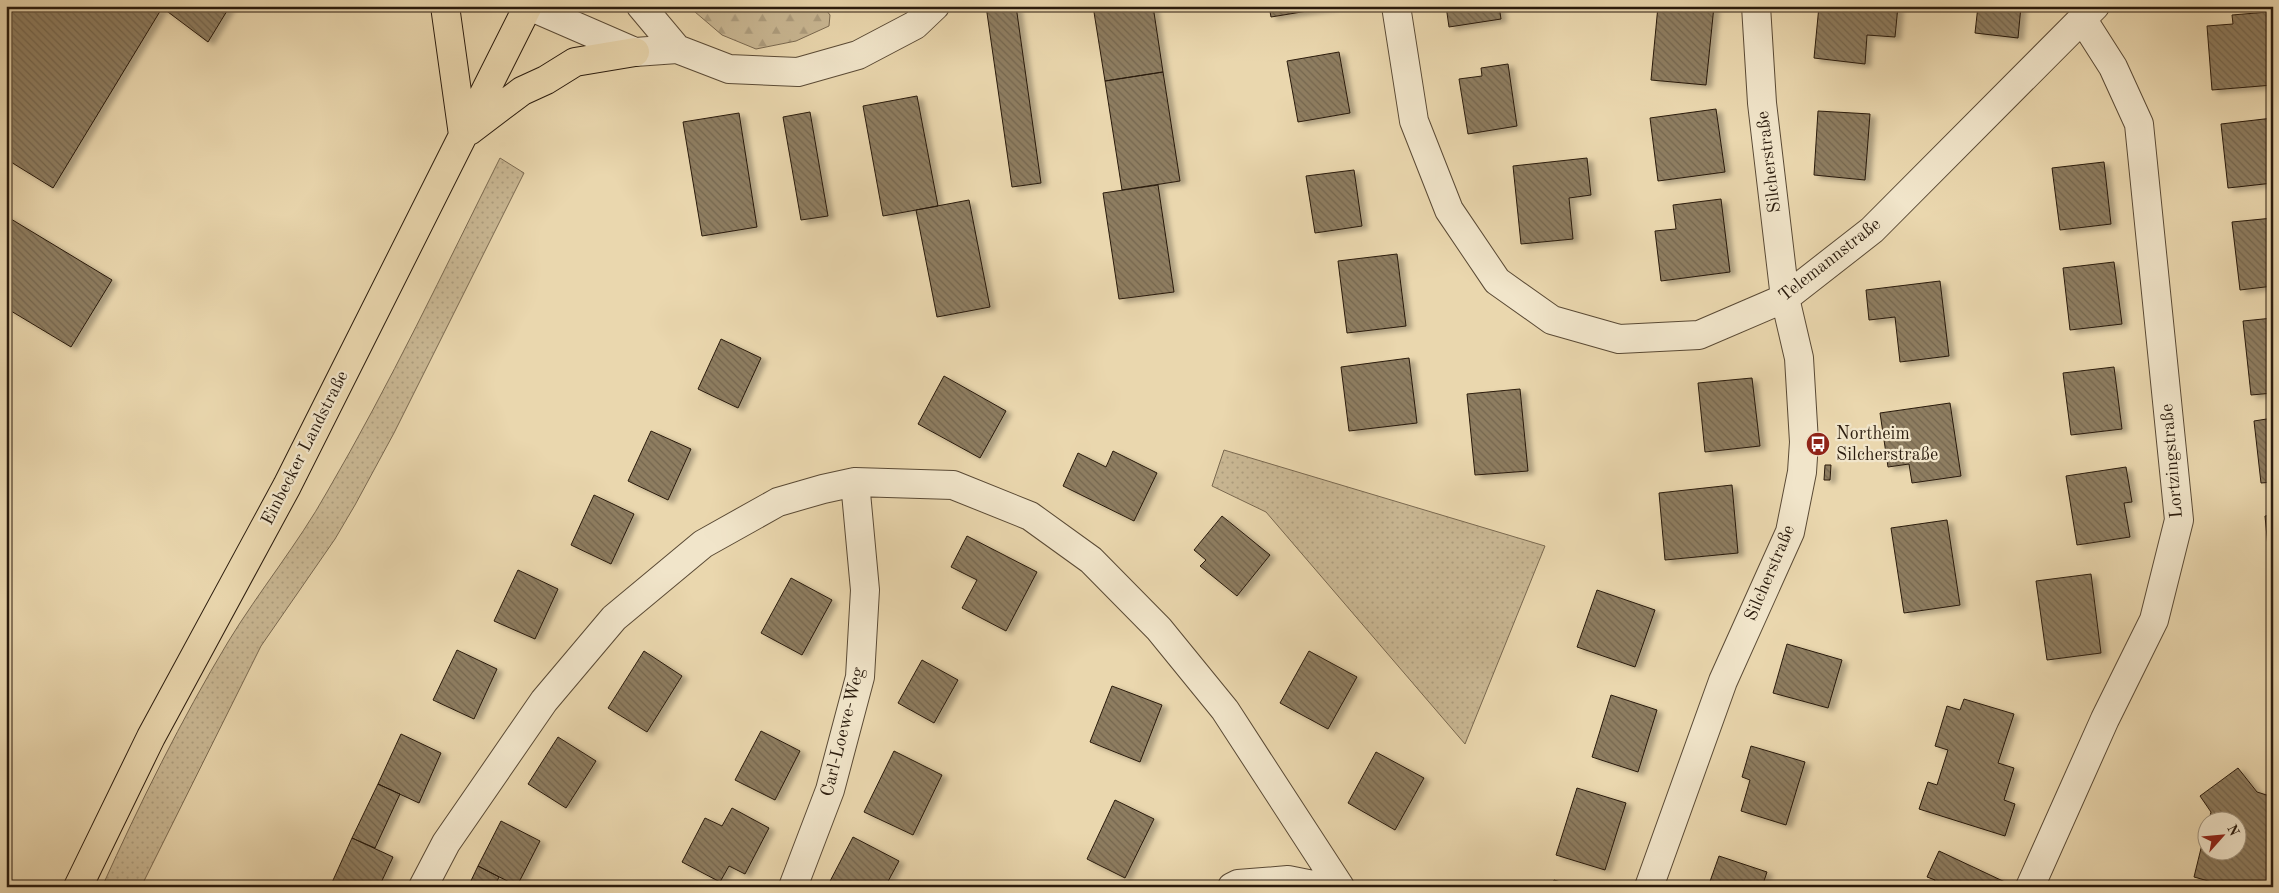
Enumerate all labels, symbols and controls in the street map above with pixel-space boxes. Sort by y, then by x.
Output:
street label: Silcherstraße [1754,110,1784,214]
street label: Telemannstraße [1776,215,1884,305]
street label: Einbecker Landstraße [258,368,352,528]
street label: Lortzingstraße [2158,403,2186,519]
place label: Northeim Silcherstraße [1836,425,1938,464]
bus stop icon: Northeim Silcherstraße [1805,431,1831,457]
street label: Silcherstraße [1742,522,1798,624]
street label: Carl-Loewe-Weg [818,665,868,799]
north arrow [2196,810,2246,860]
text: N [2224,823,2241,839]

